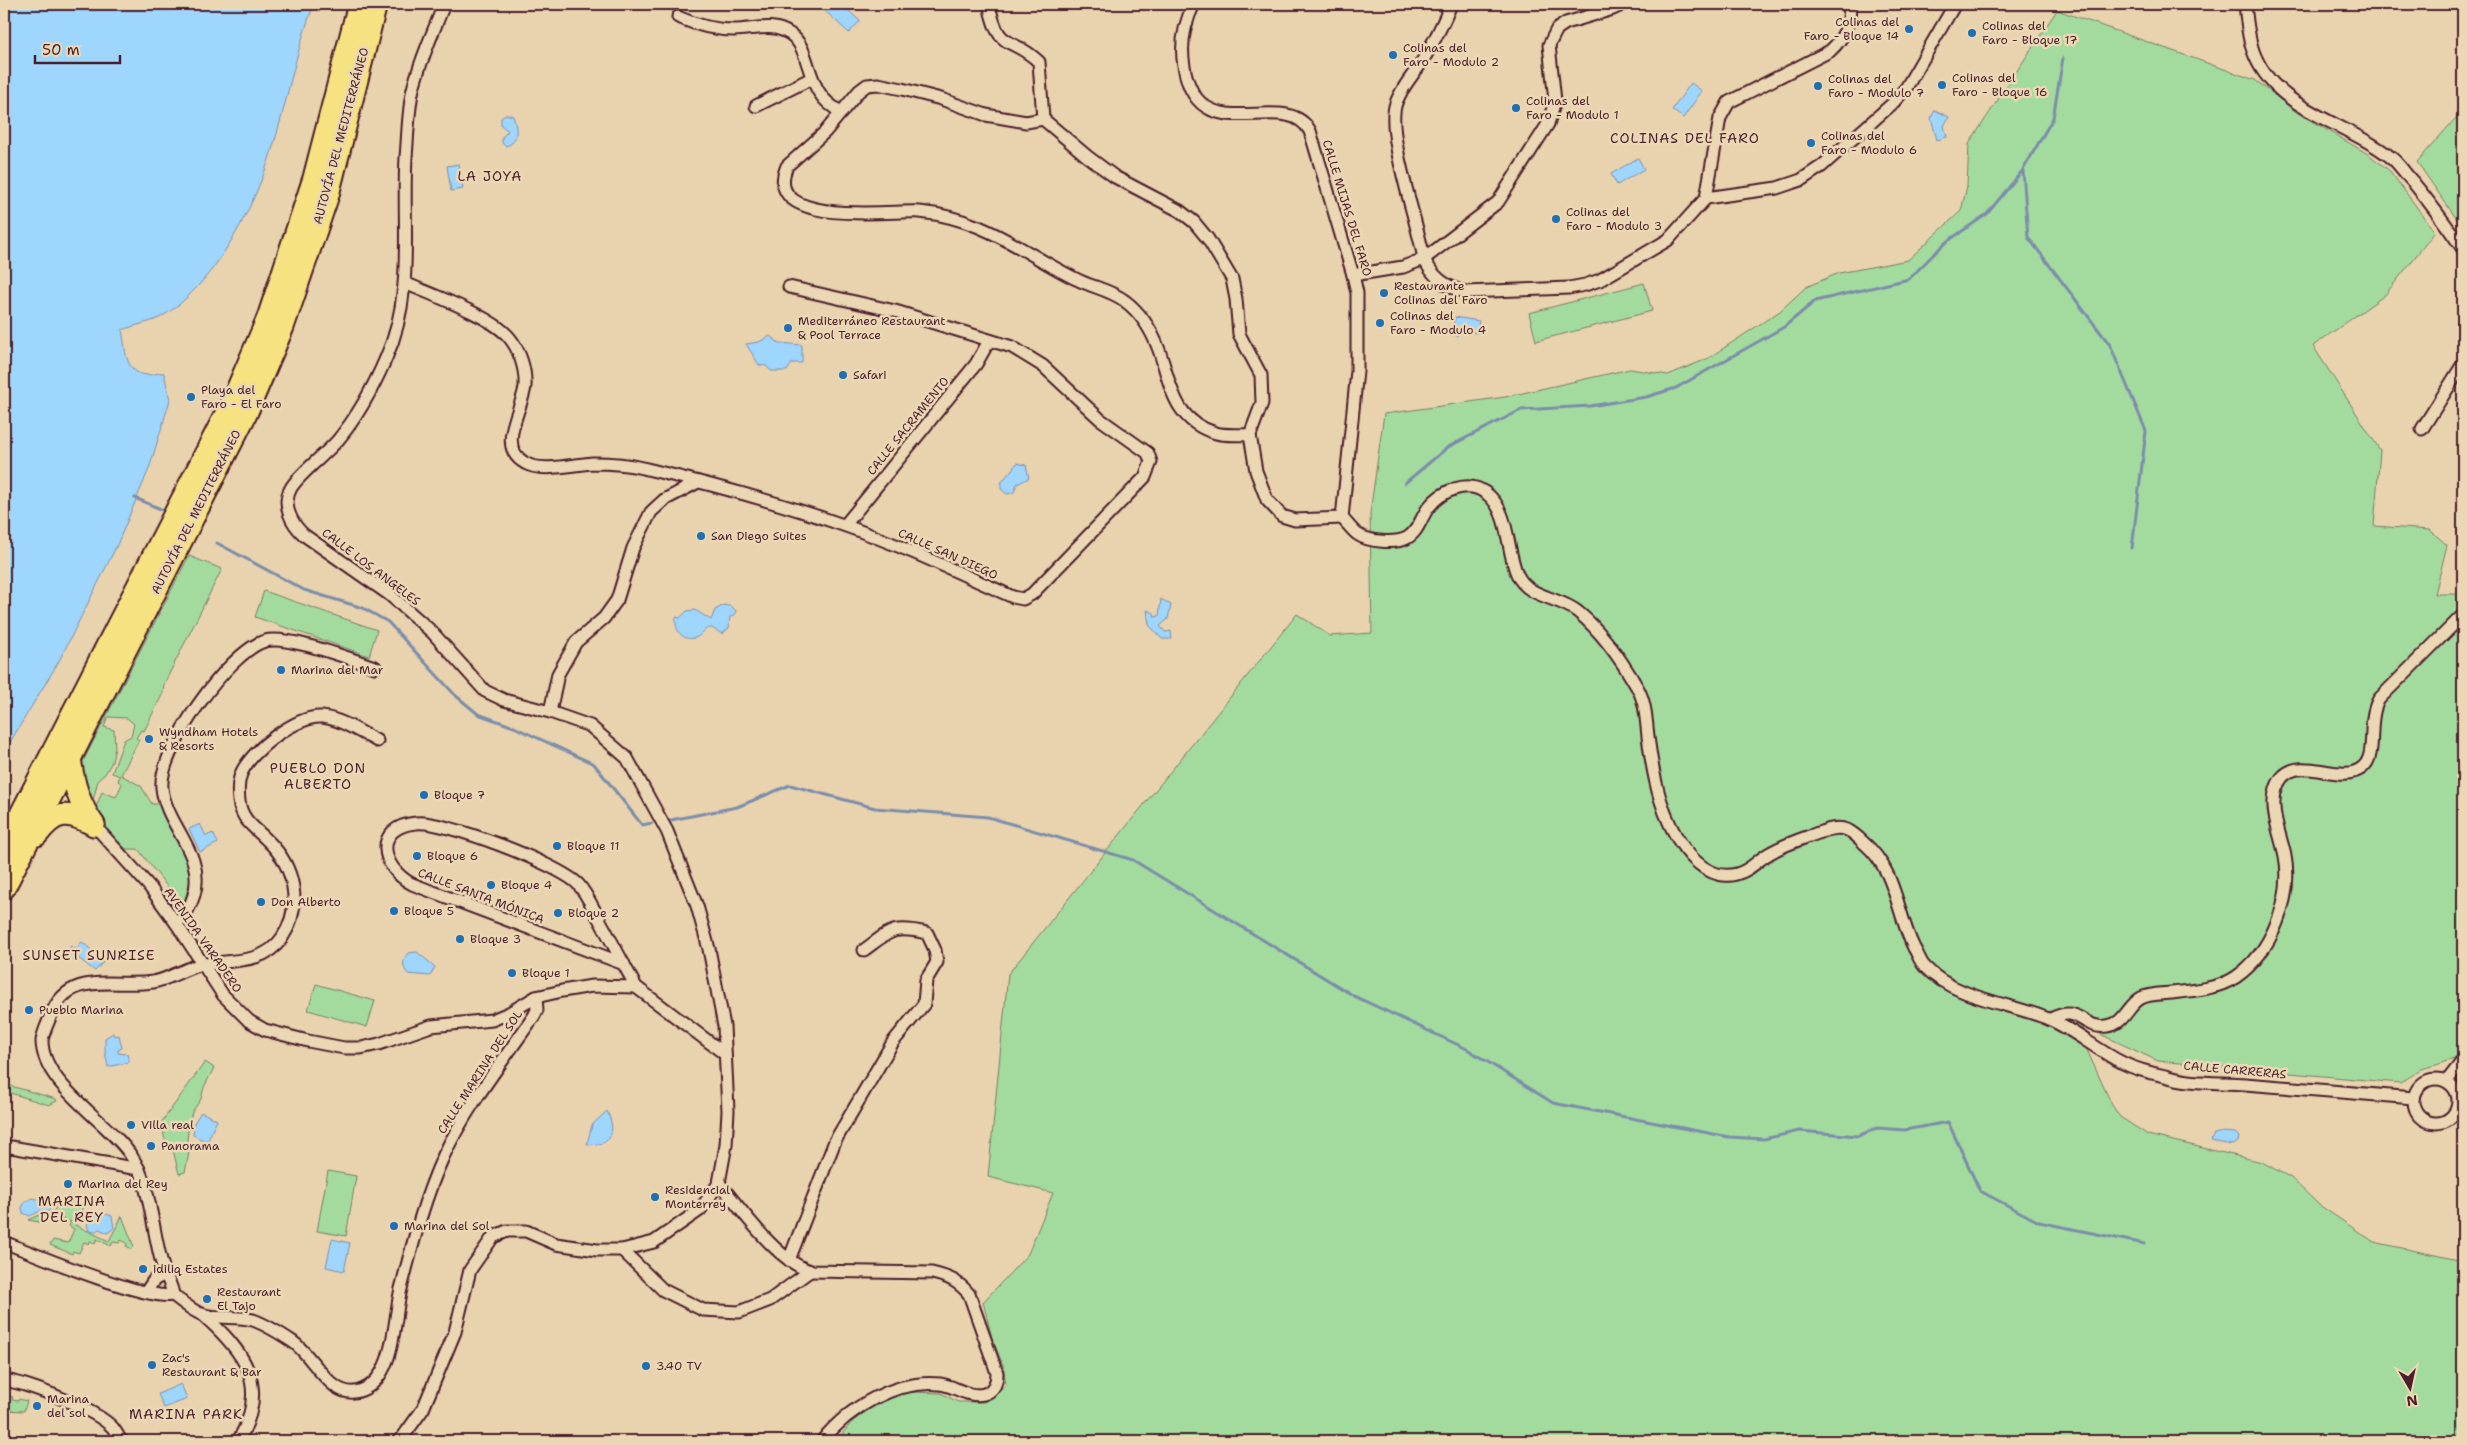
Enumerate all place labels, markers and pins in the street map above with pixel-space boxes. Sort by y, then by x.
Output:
place label: Colinas del Faro - Bloque 14 [1804,14,1899,44]
place label: Colinas del Faro - Bloque 17 [1982,18,2077,48]
marker: Colinas del Faro - Bloque 14 [1903,23,1915,35]
marker: Colinas del Faro - Bloque 17 [1966,27,1978,39]
place label: Colinas del Faro - Modulo 2 [1403,40,1499,70]
marker: Colinas del Faro - Modulo 2 [1387,49,1399,61]
place label: Colinas del Faro - Bloque 16 [1952,70,2048,100]
place label: Colinas del Faro - Modulo 7 [1828,71,1924,101]
marker: Colinas del Faro - Bloque 16 [1936,79,1948,91]
marker: Colinas del Faro - Modulo 7 [1812,80,1824,92]
place label: Colinas del Faro - Modulo 1 [1526,93,1619,123]
marker: Colinas del Faro - Modulo 1 [1510,102,1522,114]
place label: Colinas del Faro - Modulo 6 [1821,128,1917,158]
marker: Colinas del Faro - Modulo 6 [1805,137,1817,149]
place label: Colinas del Faro - Modulo 3 [1566,204,1662,234]
marker: Colinas del Faro - Modulo 3 [1550,213,1562,225]
place label: Restaurante Colinas del Faro [1394,278,1488,308]
marker: Restaurante Colinas del Faro [1378,287,1390,299]
place label: Colinas del Faro - Modulo 4 [1390,308,1486,338]
place label: Mediterráneo Restaurant & Pool Terrace [798,313,946,343]
marker: Colinas del Faro - Modulo 4 [1374,317,1386,329]
marker: Mediterráneo Restaurant & Pool Terrace [782,322,794,334]
place label: Safari [853,367,887,383]
marker: Safari [837,369,849,381]
place label: Playa del Faro - El Faro [201,382,281,412]
marker: Playa del Faro - El Faro [185,391,197,403]
place label: San Diego Suites [711,528,807,544]
marker: San Diego Suites [695,530,707,542]
place label: Marina del Mar [291,662,384,678]
marker: Marina del Mar [275,664,287,676]
place label: Wyndham Hotels & Resorts [159,724,258,754]
marker: Wyndham Hotels & Resorts [143,733,155,745]
place label: Bloque 7 [434,787,485,803]
marker: Bloque 7 [418,789,430,801]
place label: Bloque 11 [567,838,619,854]
marker: Bloque 11 [551,840,563,852]
place label: Bloque 6 [427,848,478,864]
marker: Bloque 6 [411,850,423,862]
place label: Bloque 4 [501,877,552,893]
marker: Bloque 4 [485,879,497,891]
place label: Don Alberto [271,894,341,910]
marker: Don Alberto [255,896,267,908]
place label: Bloque 5 [404,903,454,919]
marker: Bloque 5 [388,905,400,917]
place label: Bloque 2 [568,905,619,921]
marker: Bloque 2 [552,907,564,919]
place label: Bloque 3 [470,931,521,947]
marker: Bloque 3 [454,933,466,945]
place label: Bloque 1 [522,965,570,981]
marker: Bloque 1 [506,967,518,979]
place label: Pueblo Marina [39,1002,124,1018]
marker: Pueblo Marina [23,1004,35,1016]
place label: Villa real [141,1117,194,1133]
marker: Villa real [125,1119,137,1131]
place label: Panorama [161,1138,220,1154]
marker: Panorama [145,1140,157,1152]
place label: Marina del Rey [78,1176,168,1192]
marker: Marina del Rey [62,1178,74,1190]
place label: Residencial Monterrey [665,1182,730,1212]
marker: Residencial Monterrey [649,1191,661,1203]
place label: Marina del Sol [404,1218,490,1234]
marker: Marina del Sol [388,1220,400,1232]
place label: idiliq Estates [153,1261,228,1277]
marker: idiliq Estates [137,1263,149,1275]
place label: Restaurant El Tajo [217,1284,281,1314]
marker: Restaurant El Tajo [201,1293,213,1305]
place label: Zac's Restaurant & Bar [162,1350,262,1380]
place label: 3.40 TV [656,1358,702,1374]
marker: Zac's Restaurant & Bar [146,1359,158,1371]
marker: 3.40 TV [640,1360,652,1372]
place label: Marina del sol [47,1391,90,1421]
marker: Marina del sol [31,1400,43,1412]

